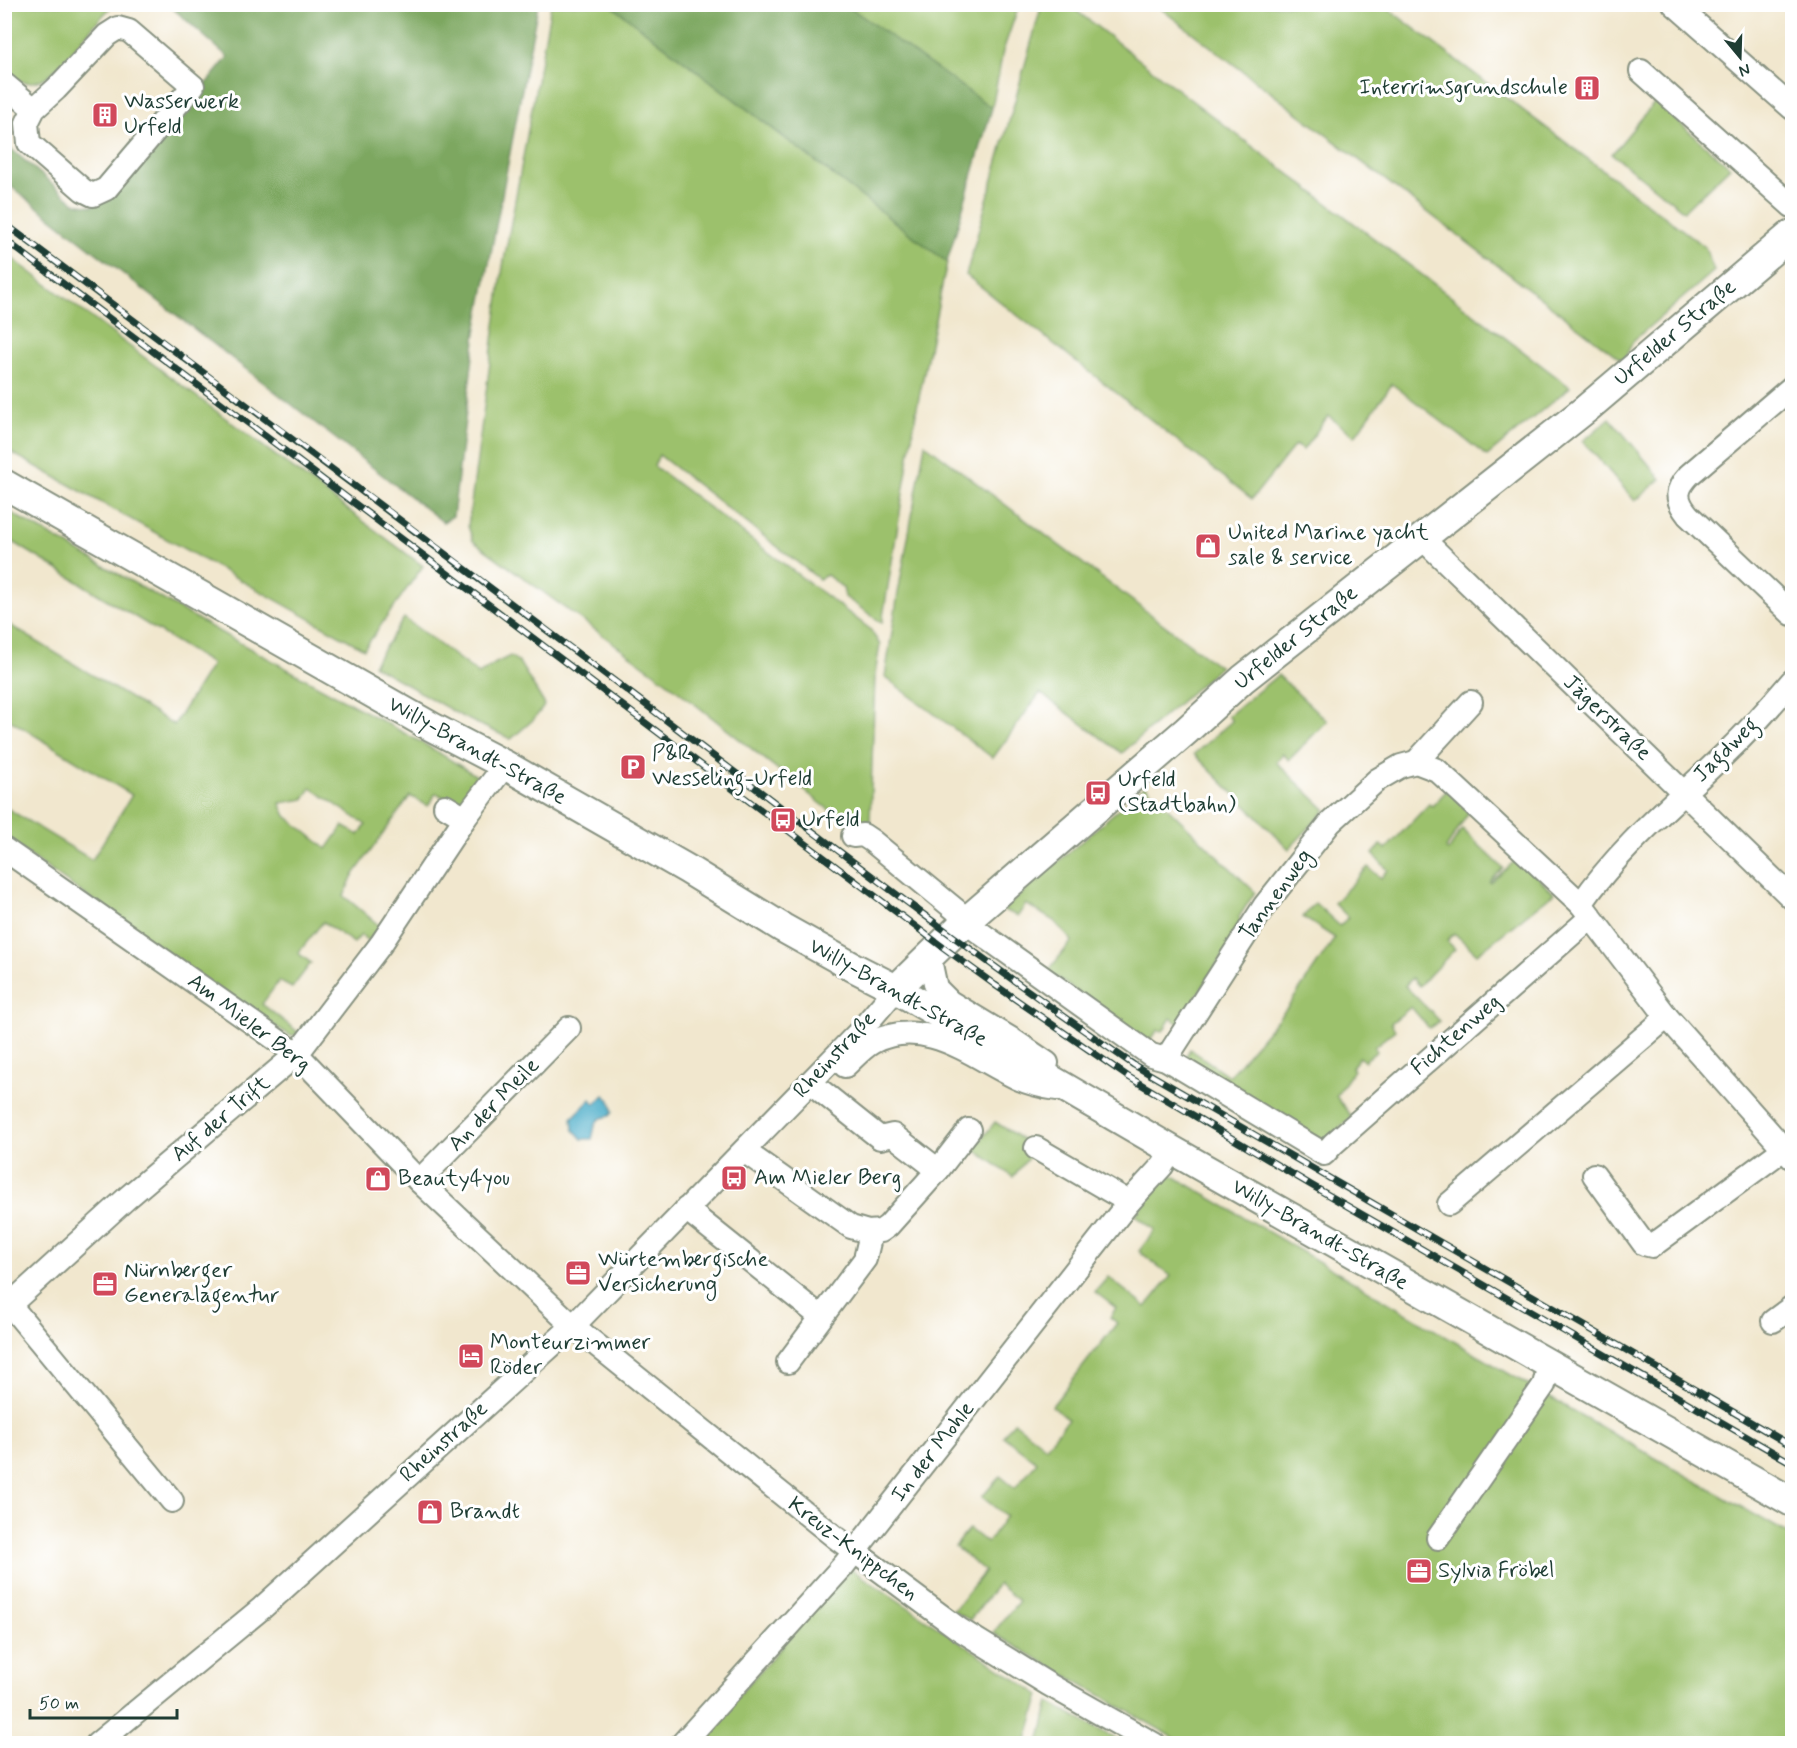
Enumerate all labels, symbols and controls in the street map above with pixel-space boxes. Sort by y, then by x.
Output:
north arrow [1710,27,1770,87]
text: N [1736,58,1753,81]
building icon: Interrimsgrundschule [1572,73,1602,103]
place label: Interrimsgrundschule [1359,74,1568,103]
place label: Wasserwerk Urfeld [124,88,239,141]
building icon: Wasserwerk Urfeld [90,100,120,130]
street label: Urfelder Straße [1608,273,1742,392]
place label: United Marine yacht sale & service [1228,519,1429,572]
shop icon: United Marine yacht sale & service [1193,531,1223,561]
street label: Urfelder Straße [1228,579,1364,697]
street label: Jägerstraße [1556,669,1657,768]
street label: Willy-Brandt-Straße [383,690,571,812]
street label: Jagdweg [1687,711,1767,791]
place label: P&R Wesseling-Urfeld [652,740,812,796]
parking icon: P&R Wesseling-Urfeld [618,752,648,782]
place label: Urfeld (Stadtbahn) [1118,766,1236,819]
bus stop icon: Urfeld (Stadtbahn) [1083,778,1113,808]
bus stop icon: Urfeld [768,805,798,835]
place label: Urfeld [802,806,860,834]
street label: Tannenweg [1233,844,1321,948]
street label: Willy-Brandt-Straße [804,932,992,1054]
street label: Am Mieler Berg [181,967,316,1079]
street label: Fichtenweg [1405,988,1508,1083]
street label: Rheinstraße [787,1005,883,1105]
street label: An der Meile [442,1052,546,1158]
street label: Auf der Trift [166,1070,276,1168]
bus stop icon: Am Mieler Berg [719,1163,749,1193]
shop icon: Beauty4you [363,1164,393,1194]
place label: Am Mieler Berg [754,1164,901,1193]
place label: Beauty4you [398,1165,510,1193]
street label: Willy-Brandt-Straße [1227,1173,1414,1297]
place label: Würtembergische Versicherung [598,1246,768,1302]
place label: Nürnberger Generalagentur [124,1257,280,1313]
office icon: Würtembergische Versicherung [563,1258,593,1288]
office icon: Nürnberger Generalagentur [90,1269,120,1299]
place label: Monteurzimmer Röder [490,1329,651,1382]
hotel icon: Monteurzimmer Röder [456,1341,486,1371]
street label: Rheinstraße [394,1395,494,1489]
street label: In der Mohle [885,1396,981,1508]
street label: Kreuz-Knippchen [782,1491,924,1607]
shop icon: Brandt [415,1497,445,1527]
place label: Brandt [450,1498,520,1526]
office icon: Sylvia Fröbel [1404,1556,1434,1586]
place label: Sylvia Fröbel [1438,1557,1555,1585]
scale bar [30,1682,177,1720]
text: 50 m [39,1692,79,1716]

